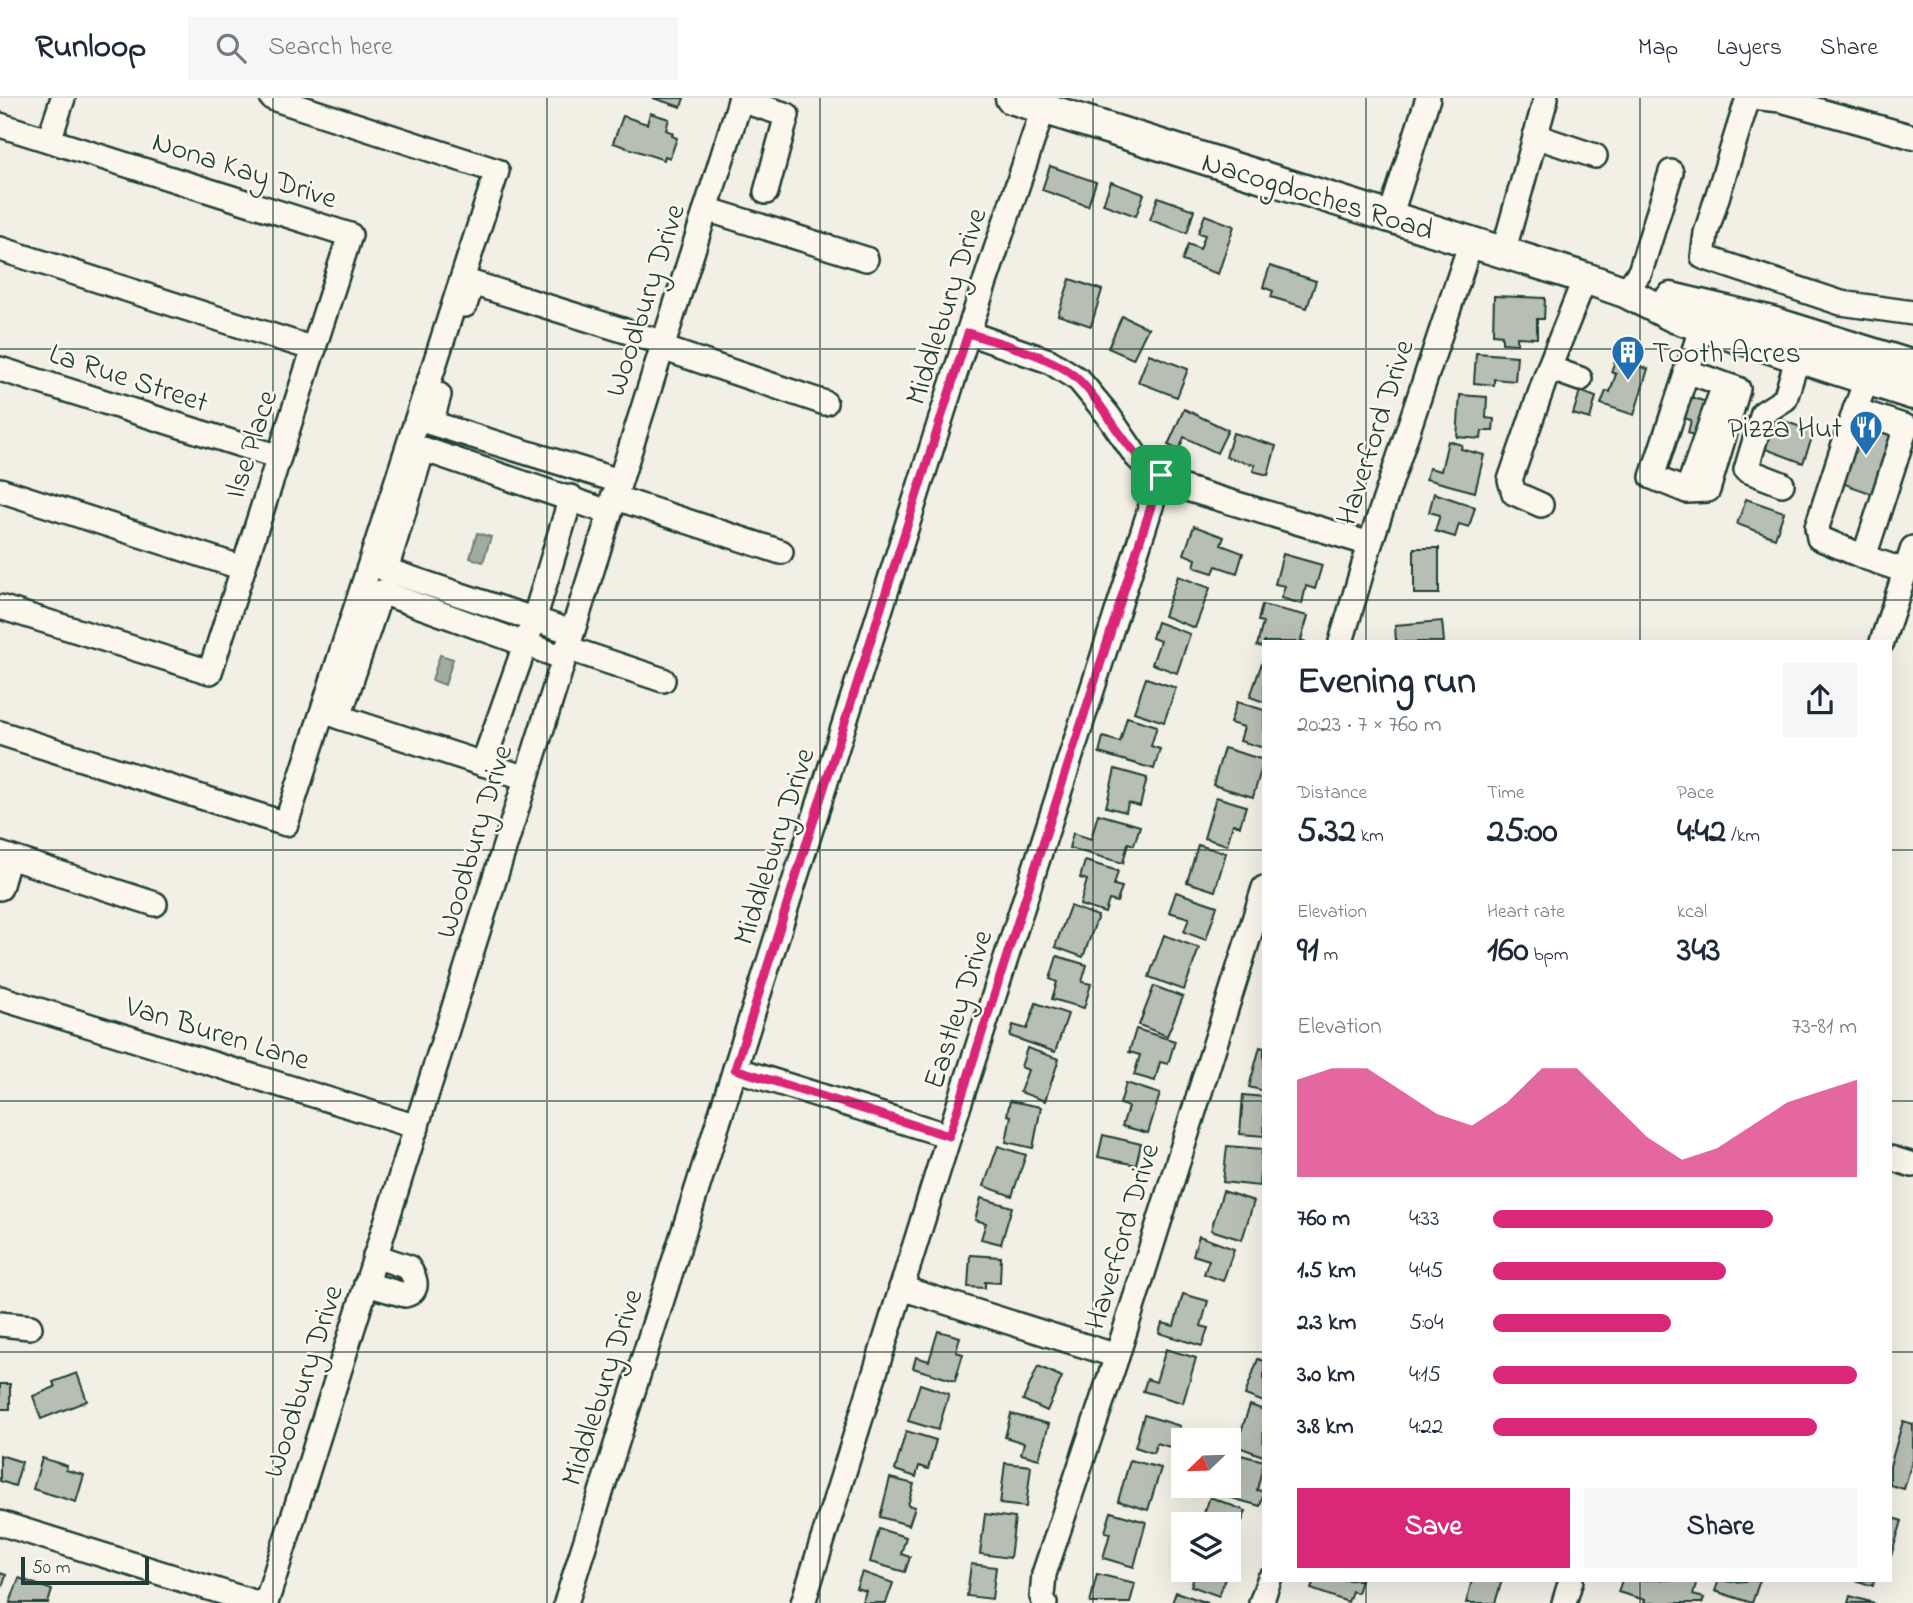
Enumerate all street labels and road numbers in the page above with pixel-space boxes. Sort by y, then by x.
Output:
street label: Nona Kay Drive [146,121,343,223]
street label: Nacogdoches Road [1196,142,1439,254]
street label: Woodbury Drive [595,198,699,403]
street label: Middlebury Drive [895,202,1001,411]
street label: La Rue Street [43,333,213,426]
street label: Haverford Drive [1326,334,1428,531]
street label: Ilse Place [215,384,291,505]
street label: Woodbury Drive [426,739,526,944]
street label: Middlebury Drive [723,742,829,951]
street label: Eastley Drive [913,924,1006,1095]
street label: Van Buren Lane [119,986,315,1084]
street label: Haverford Drive [1075,1138,1173,1336]
street label: Woodbury Drive [253,1279,357,1484]
street label: Middlebury Drive [551,1283,657,1492]

